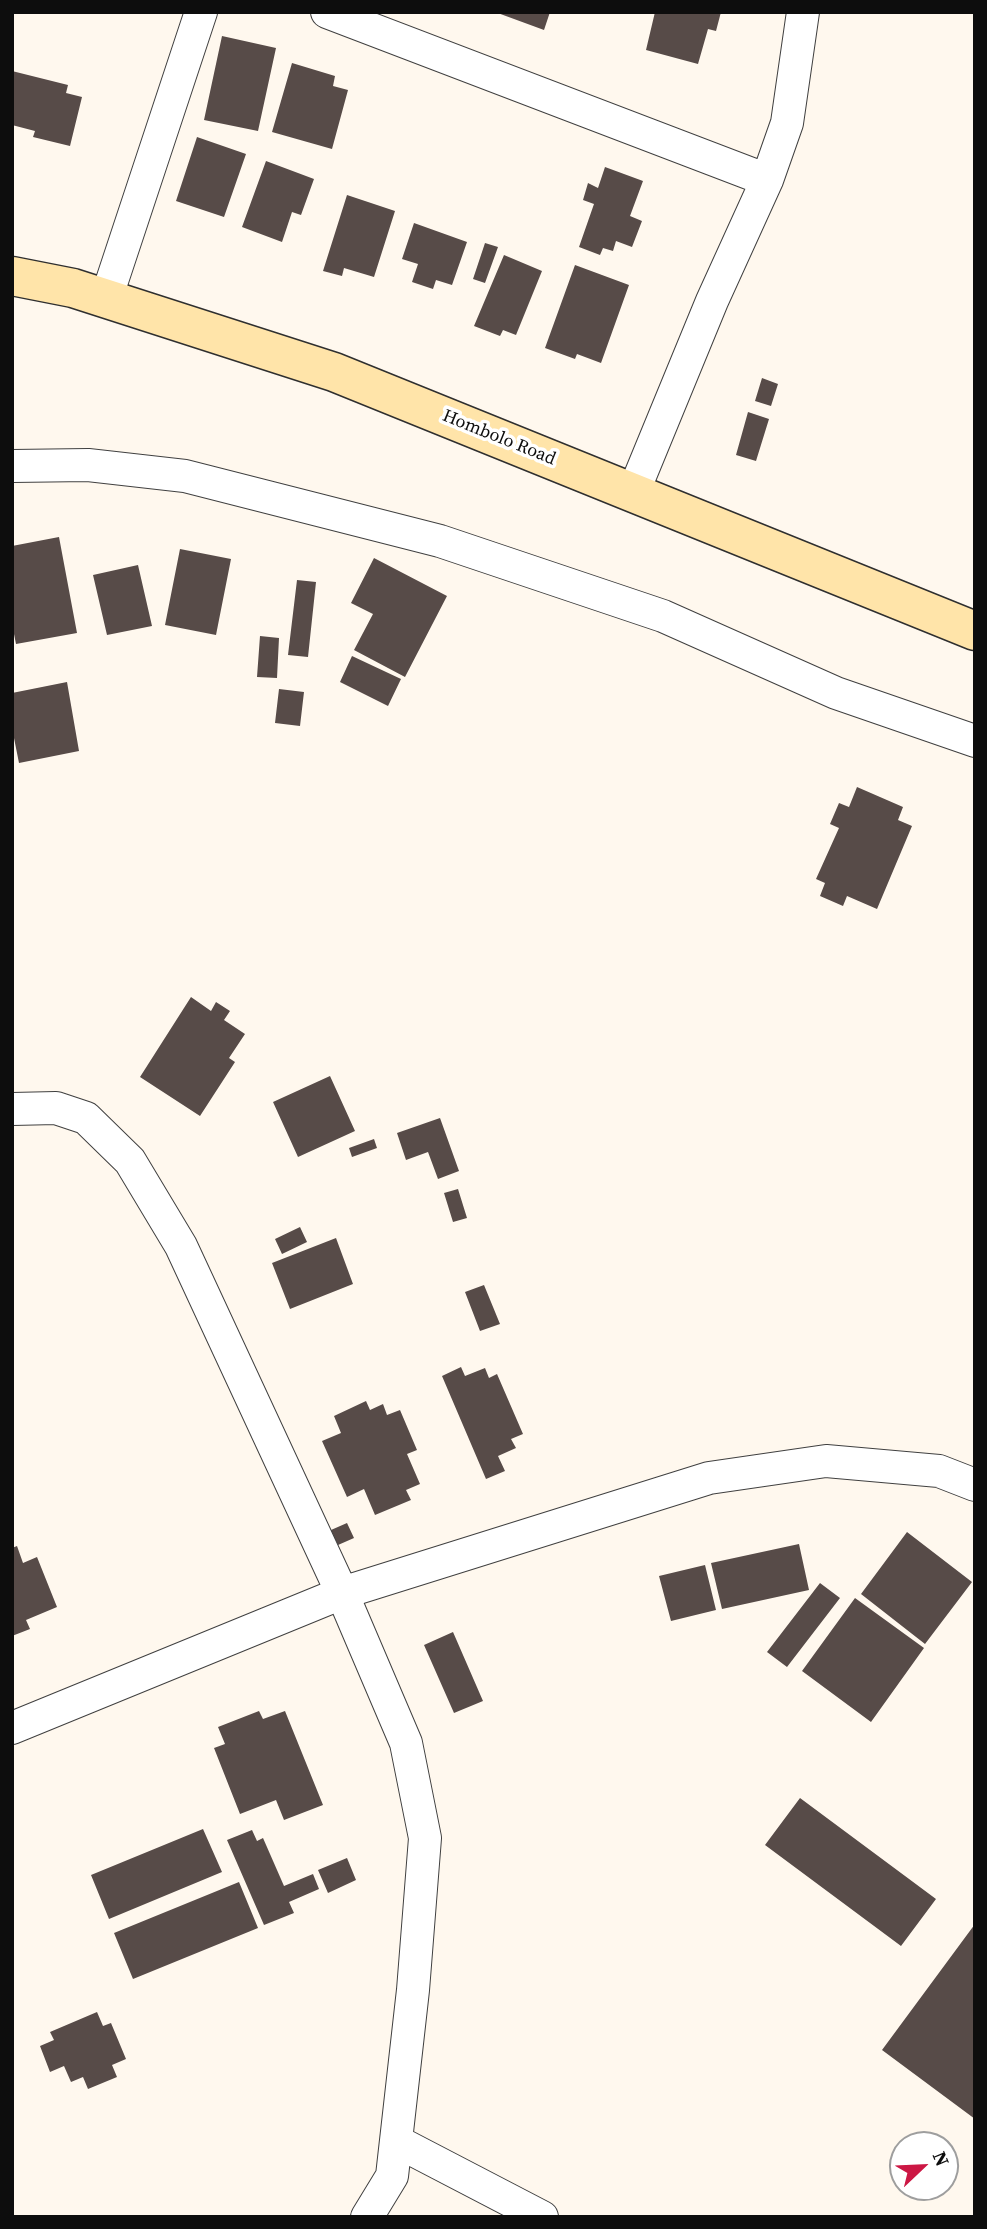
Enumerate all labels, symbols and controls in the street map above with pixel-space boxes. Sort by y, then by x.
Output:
street label: Hombolo Road [439,405,559,471]
north arrow [889,2131,959,2201]
text: N [927,2147,956,2170]

